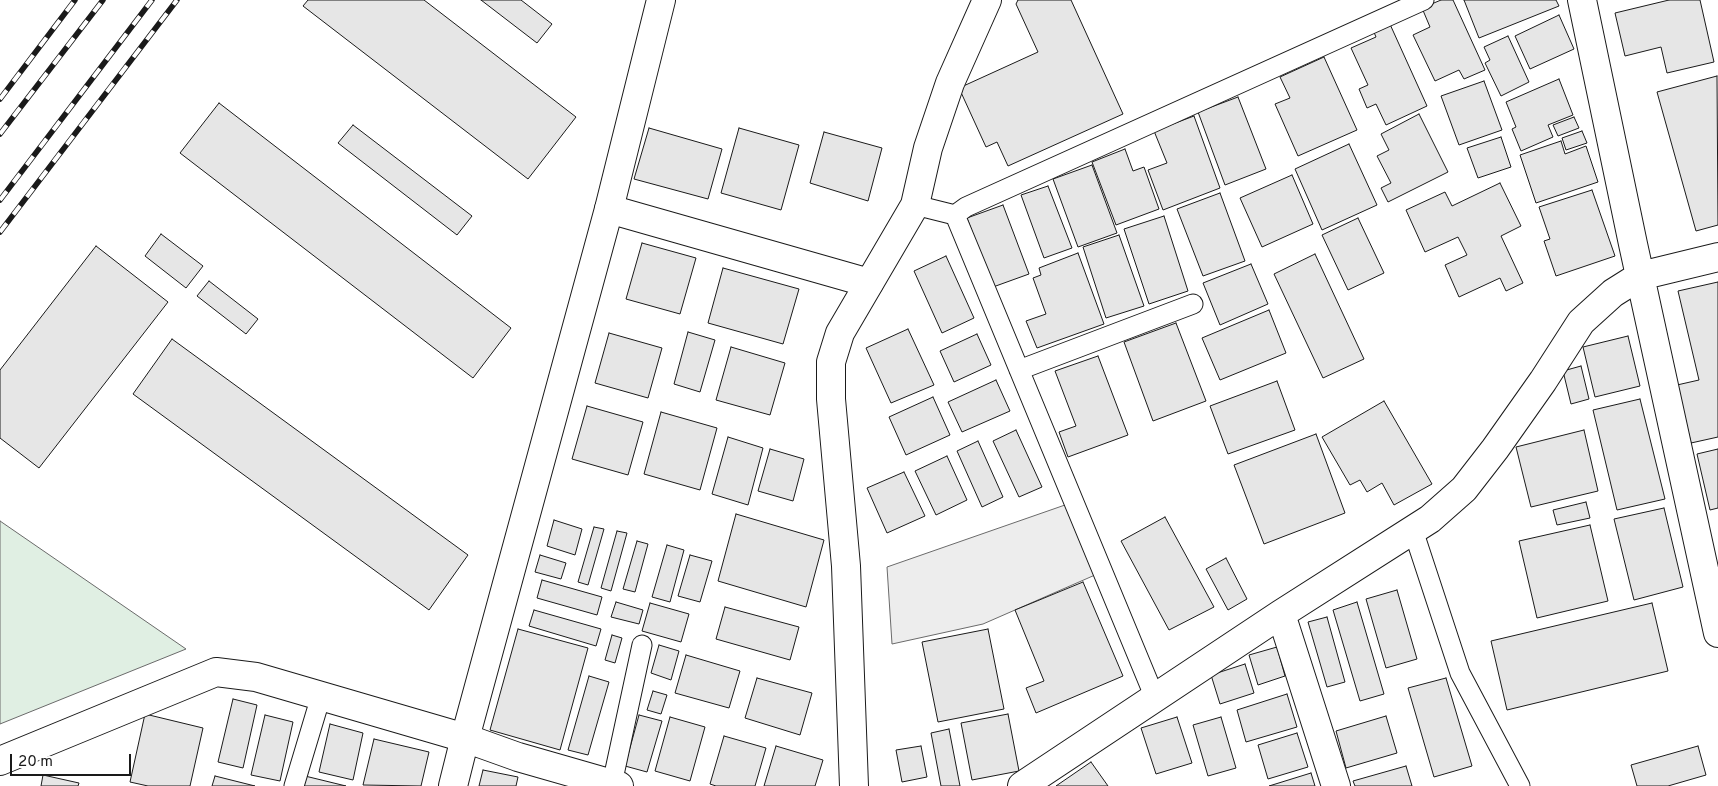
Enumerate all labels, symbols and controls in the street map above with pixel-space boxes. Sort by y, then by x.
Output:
scale bar [12,744,134,776]
text: 20 m [18,753,53,772]

